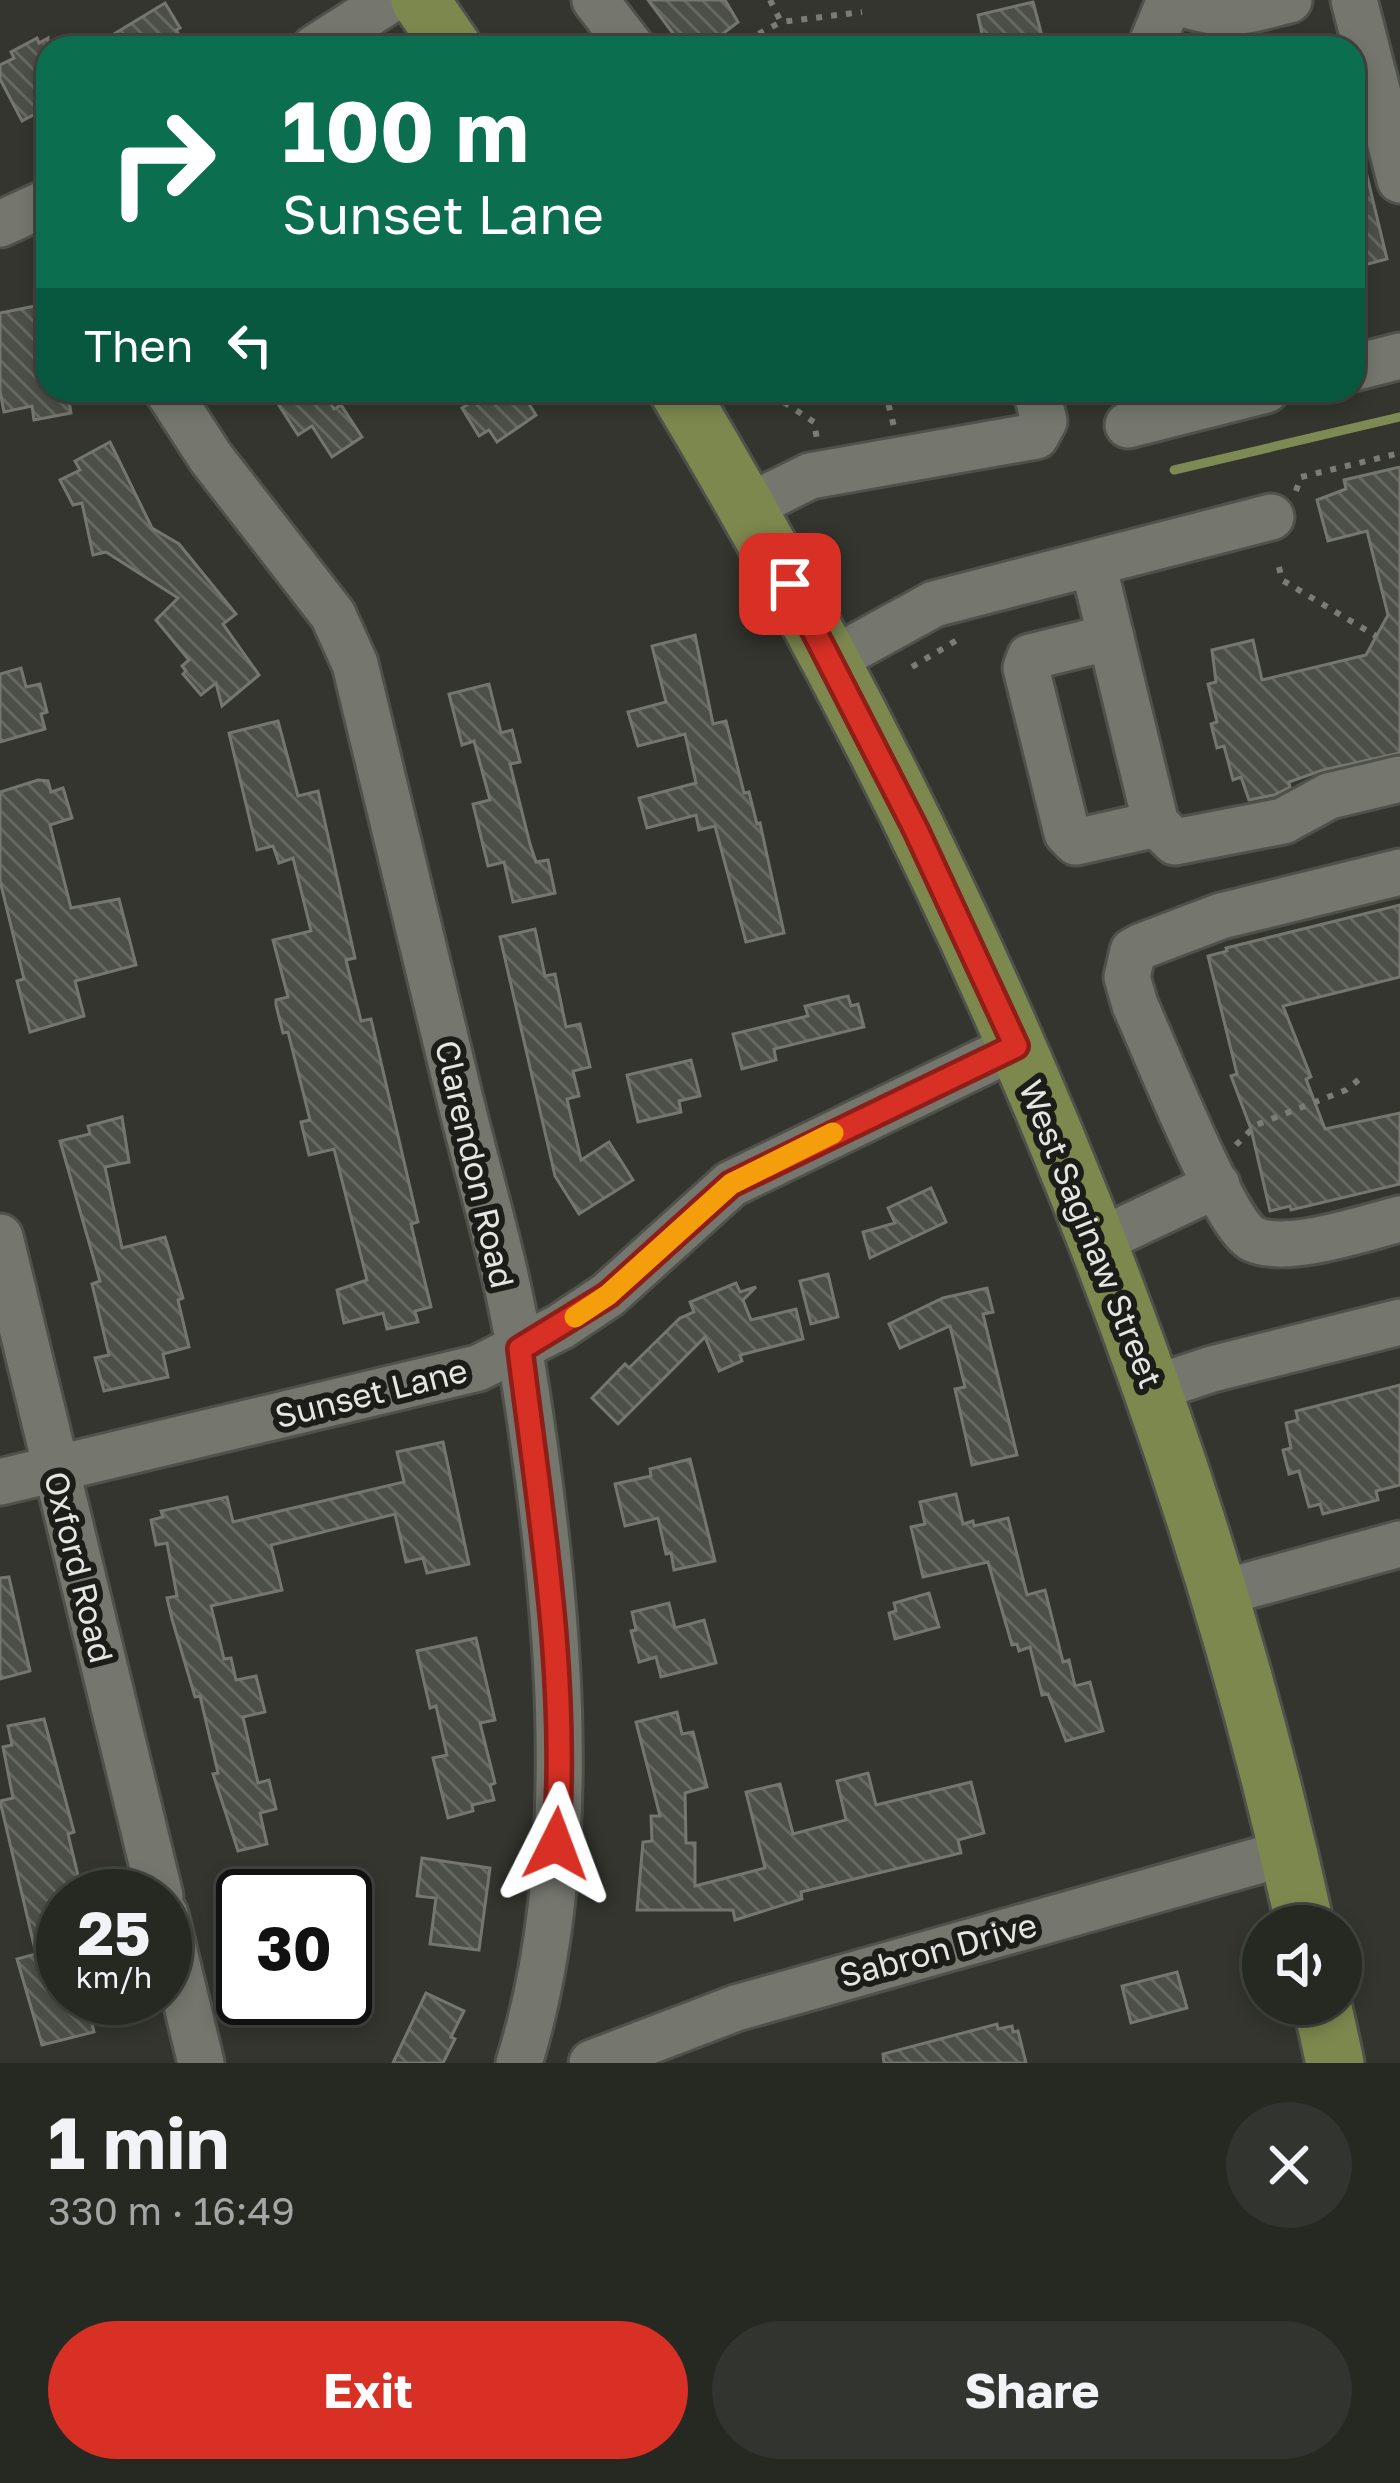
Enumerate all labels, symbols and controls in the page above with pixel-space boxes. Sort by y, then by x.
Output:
text: 100 m [282,80,529,180]
icon: right [84,84,240,240]
text: Sunset Lane [282,181,604,246]
icon: left [217,312,283,378]
text: Then [84,318,193,372]
pin [739,533,841,635]
icon: arrive [757,551,823,617]
street label: Clarendon Road [428,1036,523,1292]
street label: West Saginaw Street [1012,1074,1171,1393]
street label: Sunset Lane [271,1350,471,1435]
street label: Oxford Road [37,1467,122,1667]
position arrow [493,1781,619,1907]
speed limit sign: 30 [216,1869,372,2025]
text: 25 [77,1896,151,1968]
street label: Sabron Drive [835,1904,1041,1995]
map controls [1242,1905,1362,2025]
button: sound [1242,1905,1362,2025]
text: km/h [76,1959,152,1995]
text: 1 min [48,2098,229,2185]
button: close [1226,2102,1352,2228]
text: 330 m · 16:49 [48,2187,295,2234]
button: Exit [48,2321,688,2459]
button: Share [712,2321,1352,2459]

